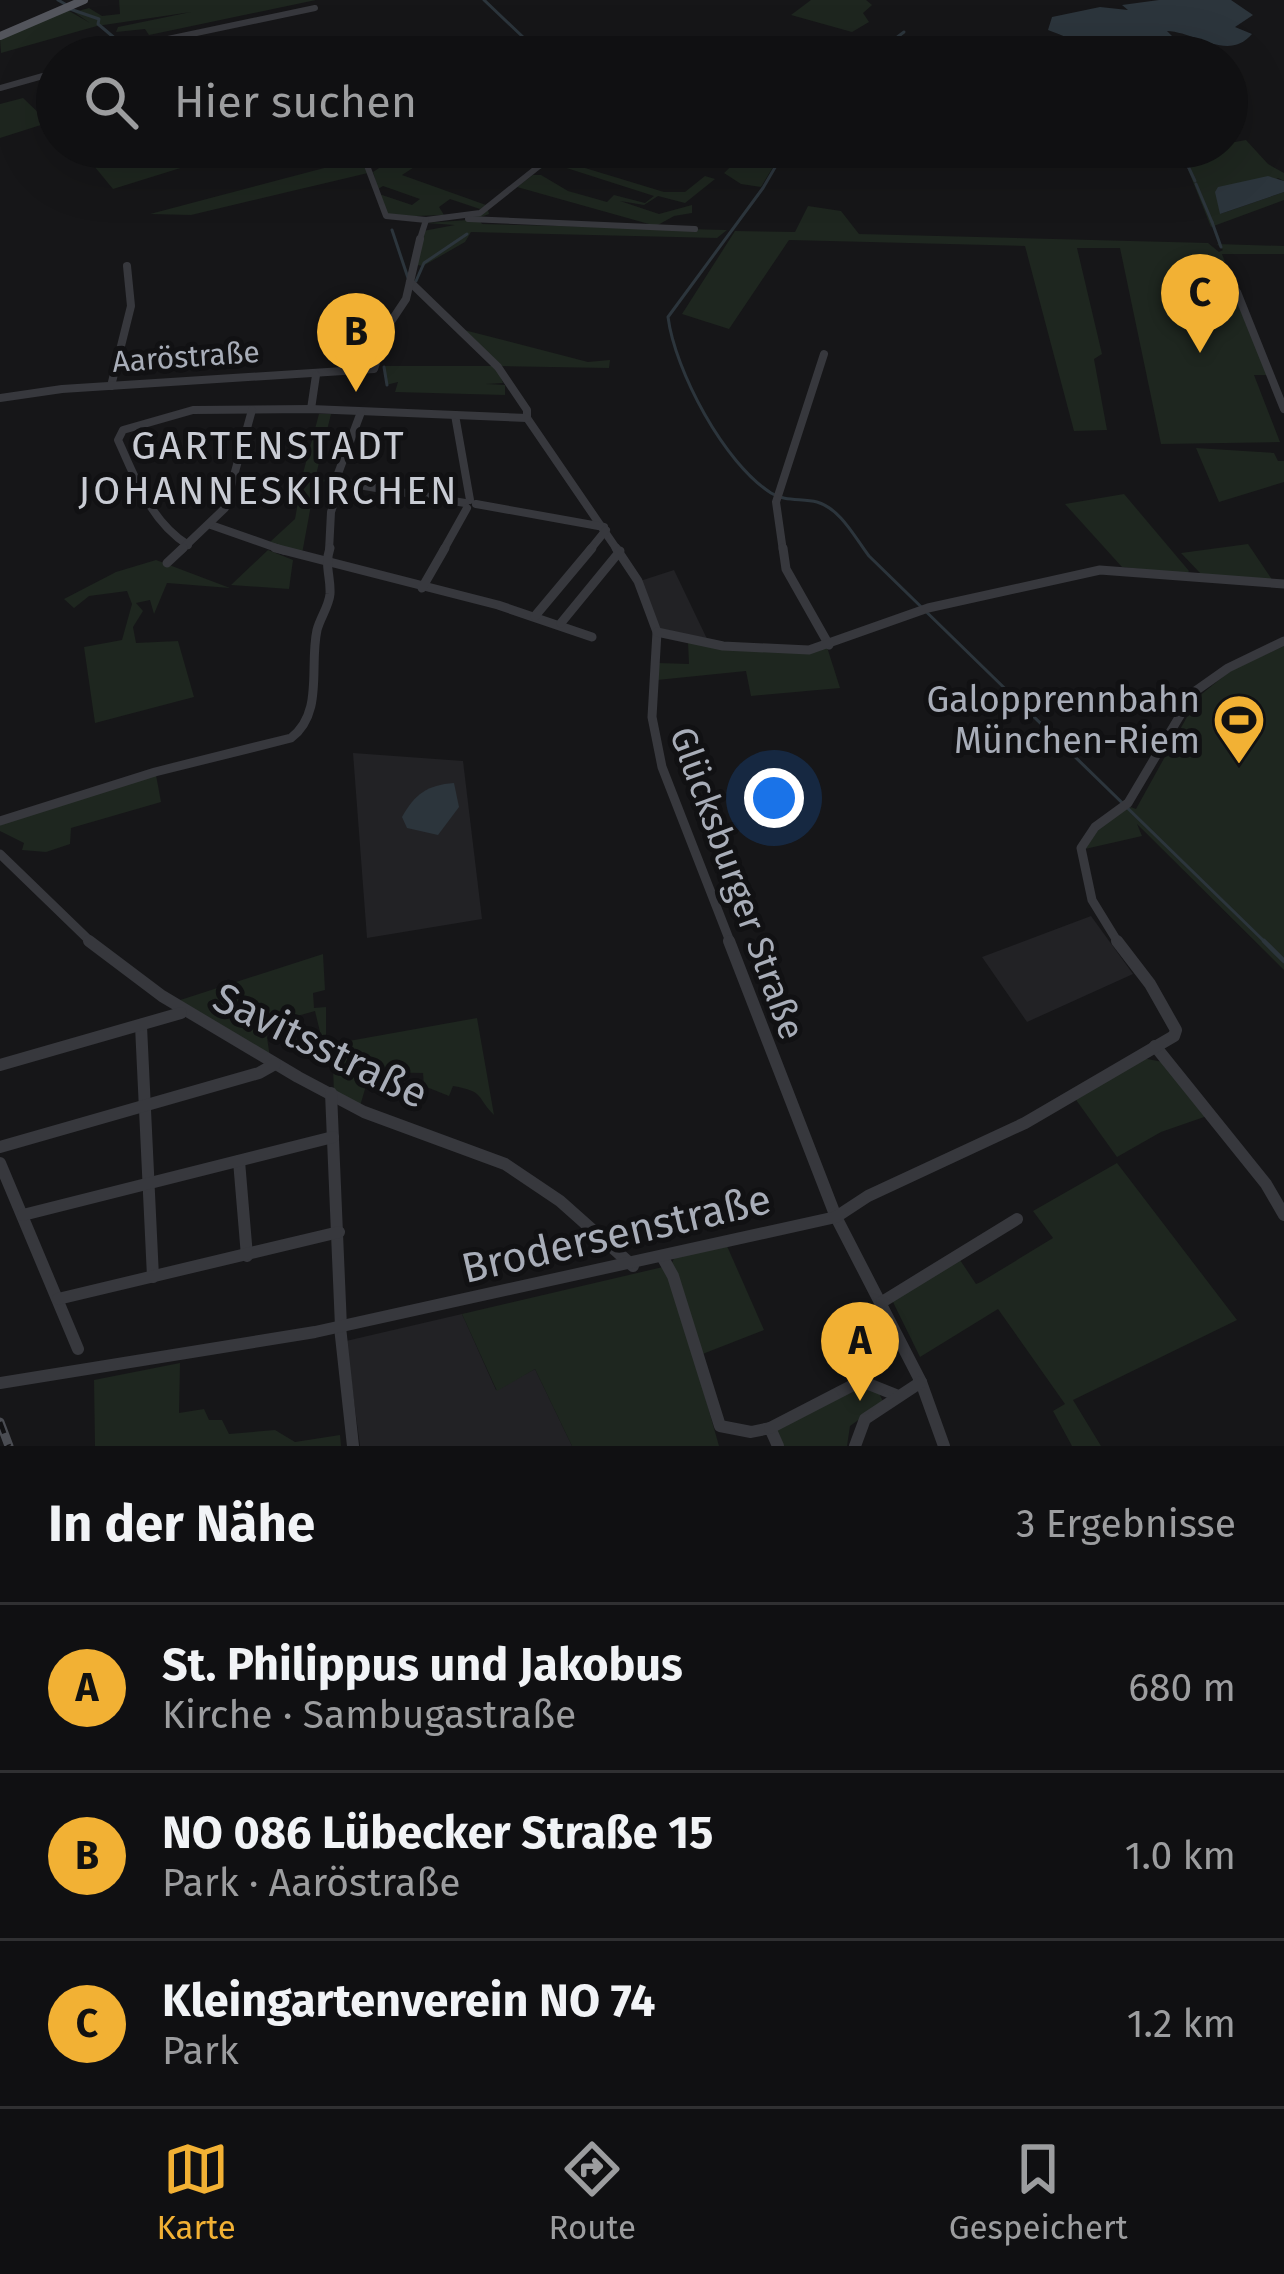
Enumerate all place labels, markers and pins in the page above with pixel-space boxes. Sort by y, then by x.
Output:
pin: C [1161,254,1239,353]
pin: B [317,293,395,392]
place label: Galopprennbahn München-Riem [926,678,1200,763]
sports icon: Galopprennbahn München-Riem [1211,692,1267,766]
pin: A [821,1302,899,1401]

